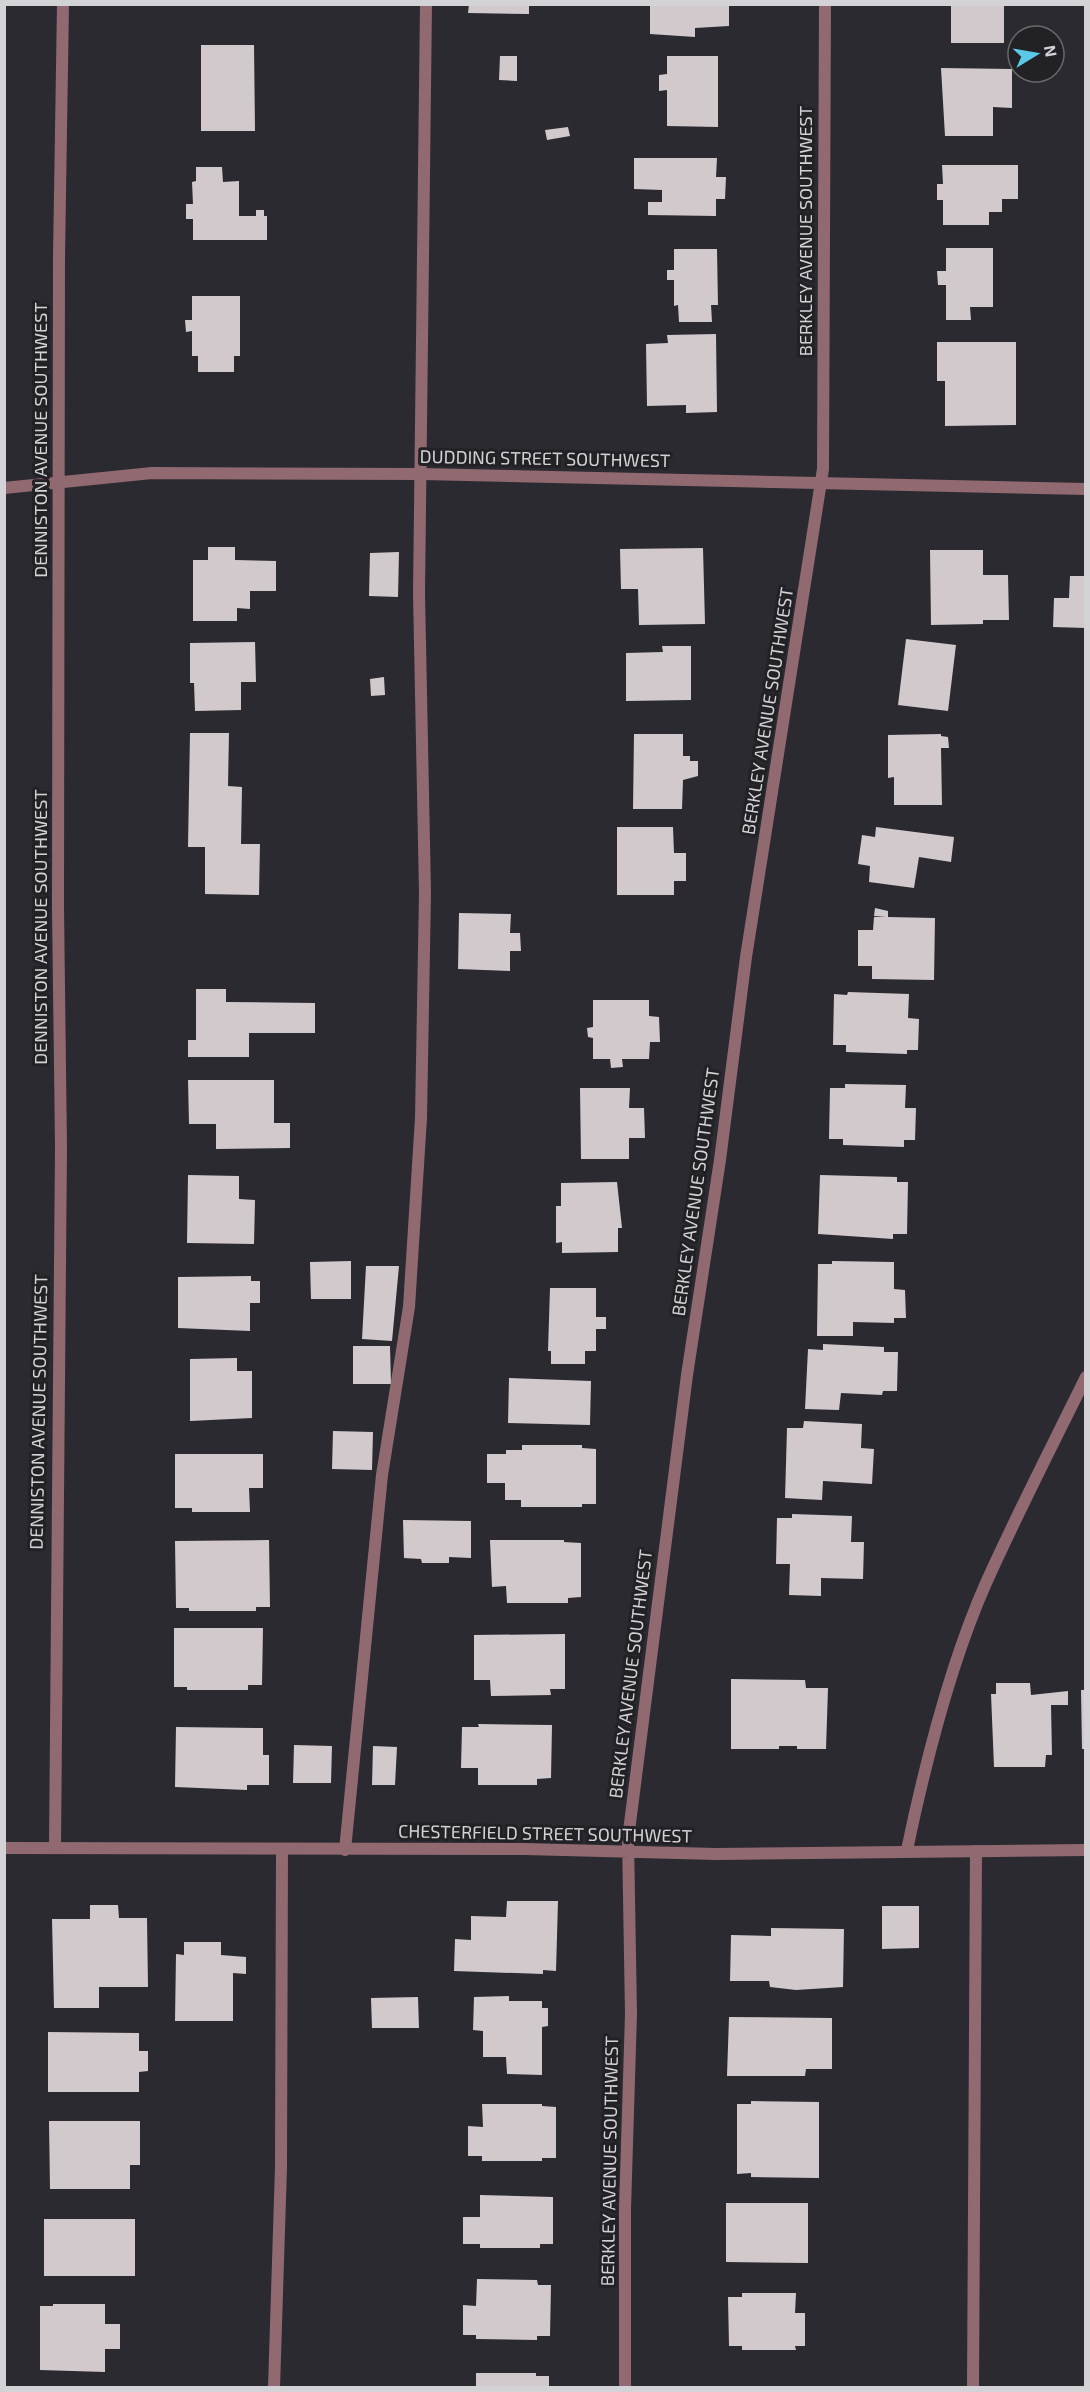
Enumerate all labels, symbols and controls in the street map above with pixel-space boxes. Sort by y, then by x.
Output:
north arrow [1006,24,1066,84]
text: N [1041,44,1062,59]
street label: BERKLEY AVENUE SOUTHWEST [794,105,816,356]
street label: DENNISTON AVENUE SOUTHWEST [29,302,51,578]
street label: DUDDING STREET SOUTHWEST [419,445,671,471]
street label: BERKLEY AVENUE SOUTHWEST [737,585,798,836]
street label: DENNISTON AVENUE SOUTHWEST [29,789,51,1065]
street label: BERKLEY AVENUE SOUTHWEST [667,1066,723,1317]
street label: DENNISTON AVENUE SOUTHWEST [25,1274,51,1550]
street label: BERKLEY AVENUE SOUTHWEST [604,1548,656,1799]
street label: CHESTERFIELD STREET SOUTHWEST [398,1819,693,1847]
street label: BERKLEY AVENUE SOUTHWEST [596,2035,622,2286]

